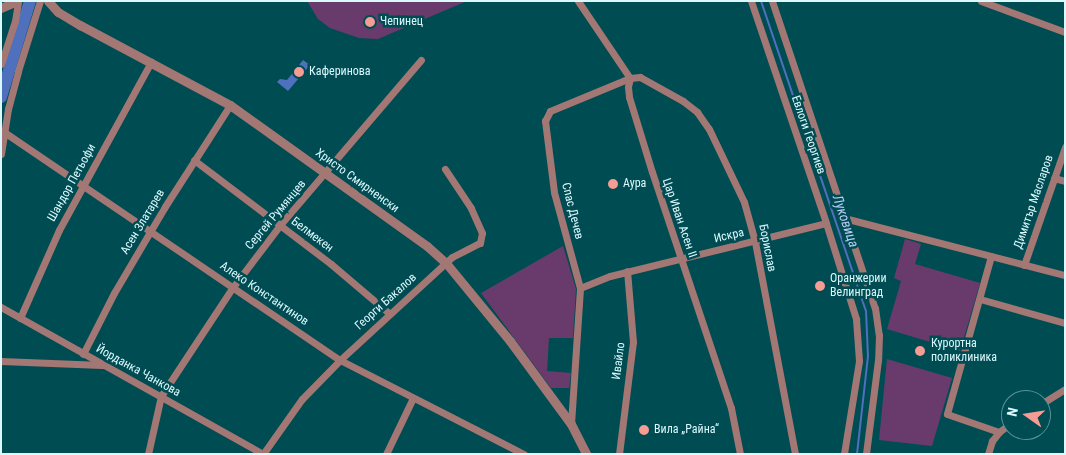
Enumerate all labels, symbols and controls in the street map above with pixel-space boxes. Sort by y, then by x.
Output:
place label: Чепинец [380,15,423,29]
marker: Чепинец [364,16,376,28]
place label: Каферинова [309,65,371,79]
marker: Каферинова [293,66,305,78]
street label: Евлоги Георгиев [788,94,828,176]
street label: Шандор Петьофи [45,142,99,224]
street label: Христо Смирненски [312,146,402,216]
street label: Димитър Масларов [1011,153,1057,251]
street label: Цар Иван Асен II [659,176,699,260]
street label: Сергей Румянцев [243,177,309,253]
place label: Аура [623,177,646,191]
marker: Аура [607,178,619,190]
street label: Спас Дечев [558,181,586,241]
street label: Асен Златарев [118,187,168,257]
water label: Луковица [829,192,863,250]
street label: Белмекен [288,214,336,256]
street label: Борислав [755,223,779,273]
street label: Искра [713,226,745,246]
street label: Алеко Константинов [217,259,311,329]
street label: Георги Бакалов [352,271,420,333]
place label: Оранжерии Велинград [830,272,887,300]
marker: Оранжерии Велинград [814,280,826,292]
place label: Курортна поликлиника [931,337,997,365]
street label: Йорданка Чанкова [93,342,183,400]
street label: Ивайло [610,342,628,380]
marker: Курортна поликлиника [913,344,927,358]
north arrow [1001,390,1051,440]
text: N [1004,406,1021,418]
place label: Вила „Райна“ [654,423,719,437]
marker: Вила „Райна“ [638,424,650,436]

